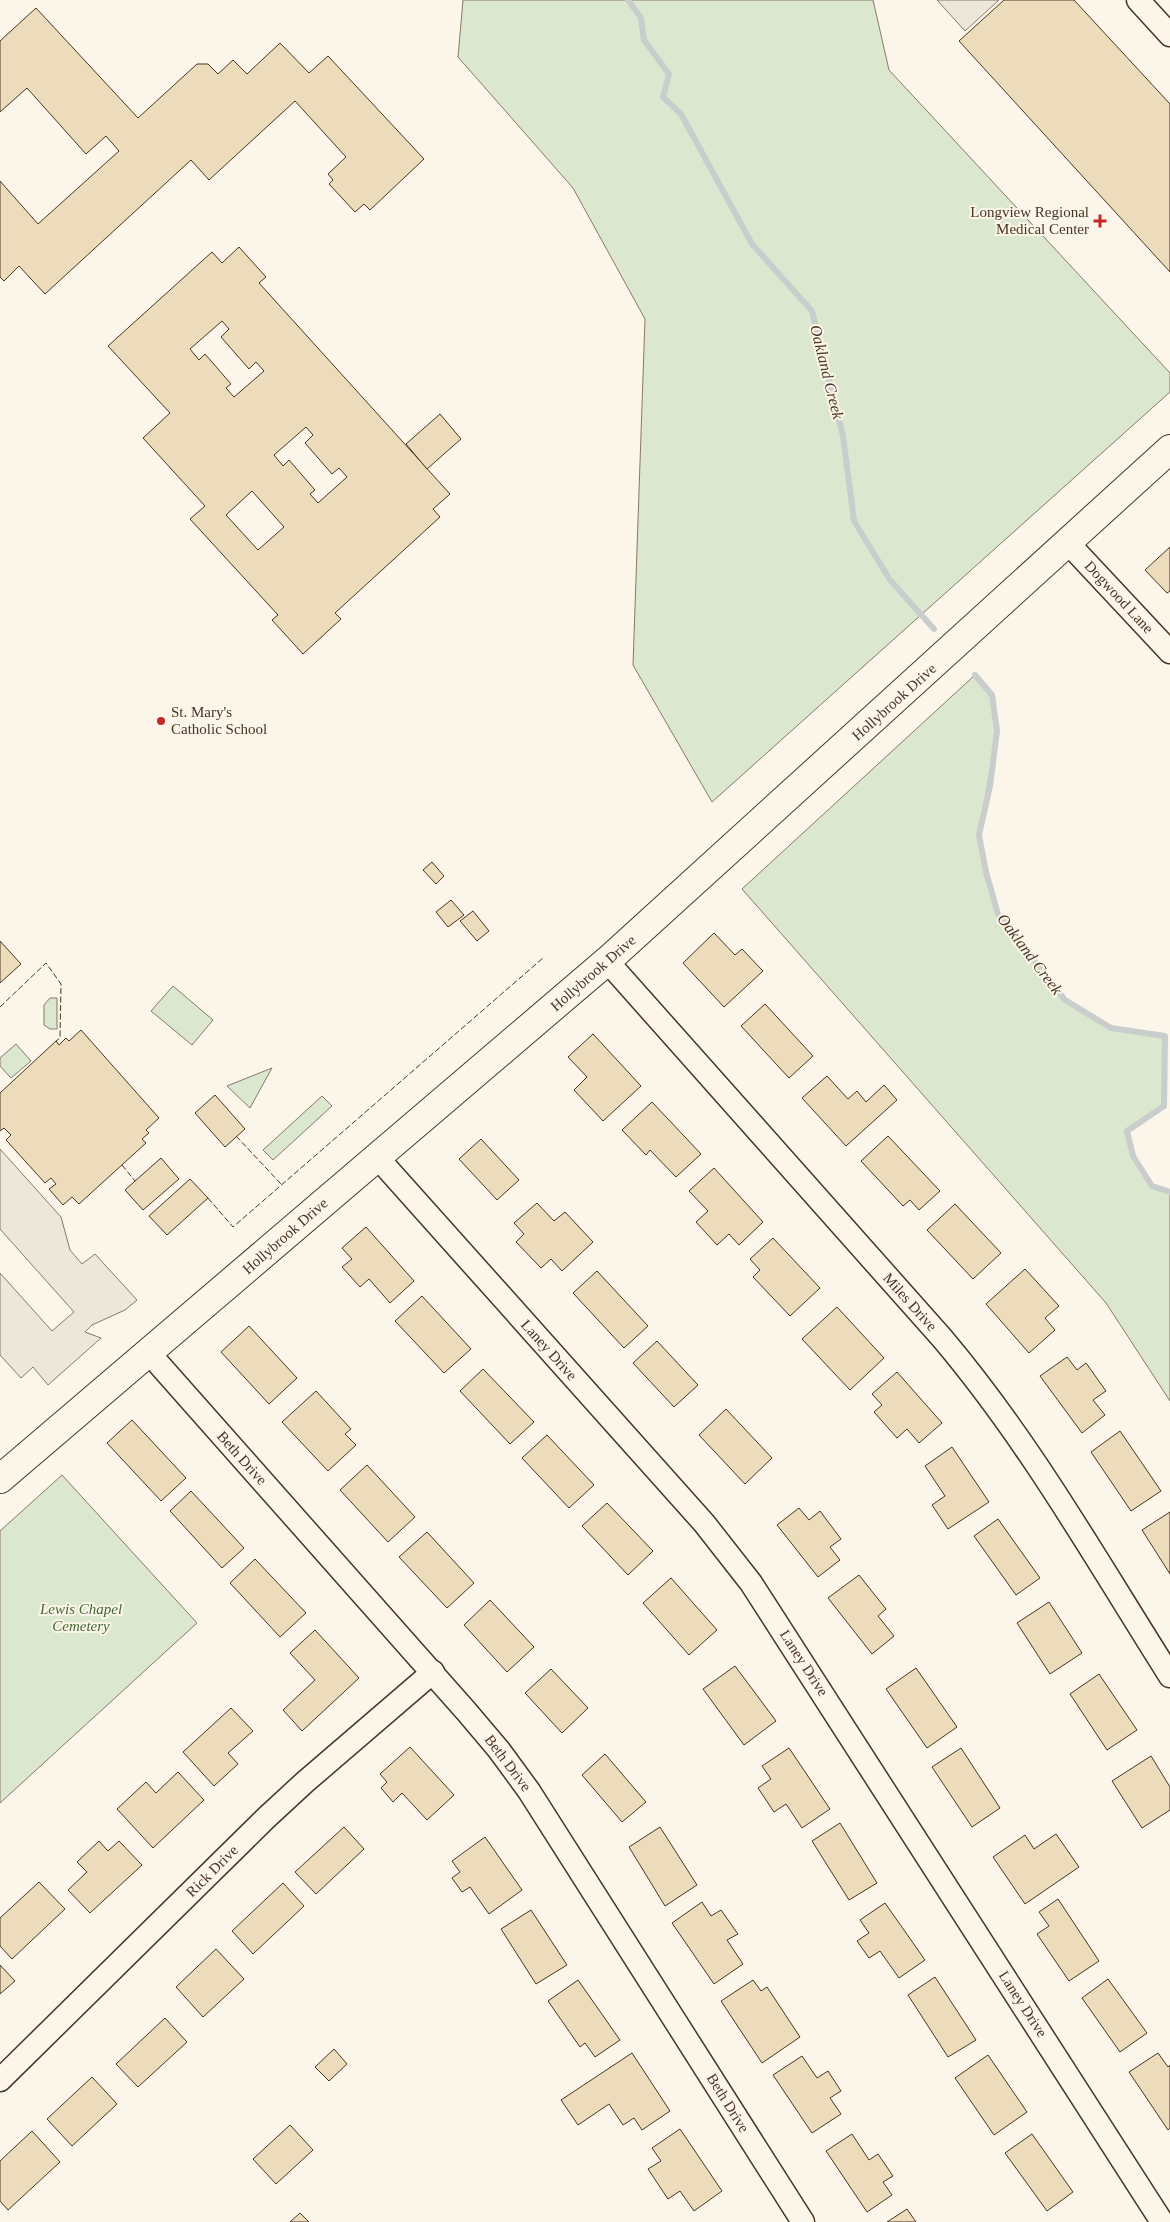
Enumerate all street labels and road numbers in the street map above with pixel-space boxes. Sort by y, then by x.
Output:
street label: Dogwood Lane [1081,558,1157,637]
street label: Hollybrook Drive [849,660,939,744]
street label: Hollybrook Drive [547,932,639,1014]
street label: Hollybrook Drive [239,1195,331,1277]
street label: Miles Drive [880,1270,940,1334]
street label: Laney Drive [518,1317,580,1384]
street label: Beth Drive [214,1428,270,1488]
street label: Laney Drive [777,1627,831,1699]
street label: Beth Drive [482,1732,535,1795]
street label: Rick Drive [183,1842,241,1900]
street label: Laney Drive [996,1968,1050,2040]
street label: Beth Drive [704,2071,753,2136]

